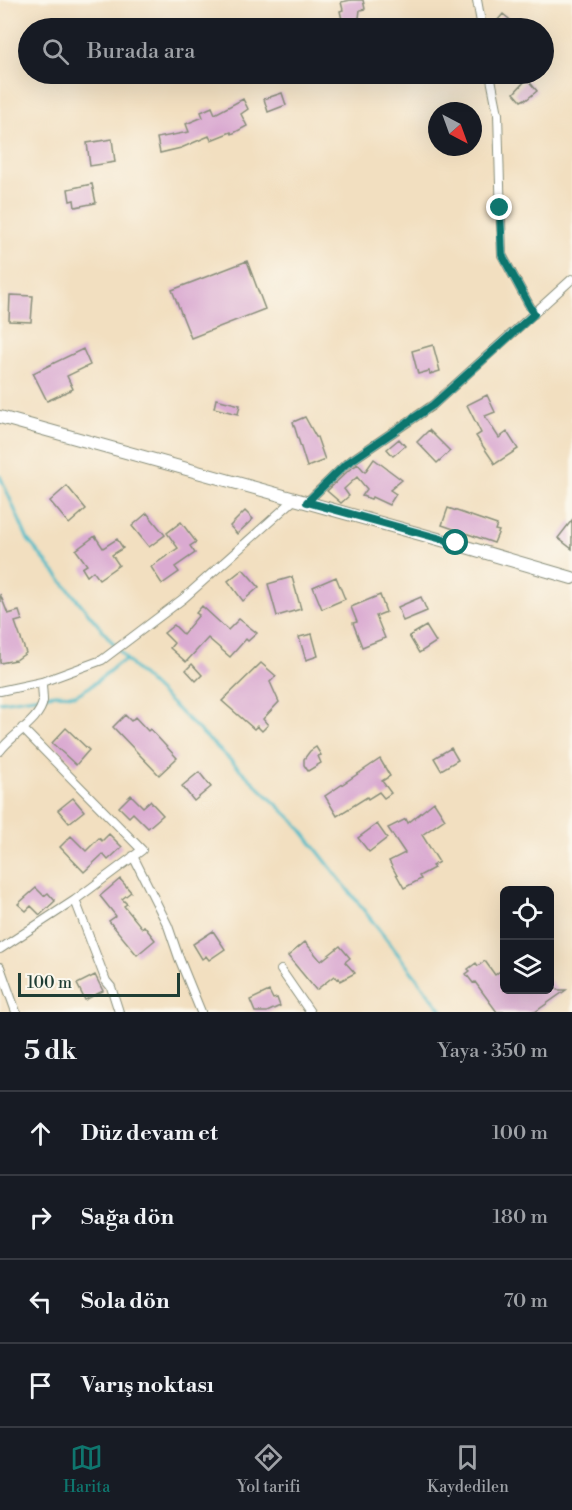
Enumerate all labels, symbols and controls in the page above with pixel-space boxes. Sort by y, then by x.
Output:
search box [18,18,554,84]
icon: search [39,35,72,68]
text: Burada ara [87,38,195,65]
north arrow [428,102,482,156]
route end [486,194,512,220]
route start [442,529,468,555]
map controls [500,886,554,994]
button: locate [500,886,554,940]
button: layers [500,940,554,994]
scale bar [18,970,180,998]
text: 100 m [27,973,72,993]
text: 5 dk [24,1035,77,1067]
text: Yaya · 350 m [438,1039,548,1064]
icon: ahead [24,1117,57,1150]
text: Düz devam et [81,1120,218,1147]
text: 100 m [492,1121,548,1146]
icon: right [24,1201,57,1234]
text: Sağa dön [81,1204,174,1231]
text: 180 m [493,1205,548,1230]
icon: left [24,1285,57,1318]
text: Sola dön [81,1288,169,1315]
text: 70 m [504,1289,548,1314]
icon: arrive [24,1369,57,1402]
text: Varış noktası [81,1372,214,1399]
tab: Harita [63,1441,110,1497]
tab: Yol tarifi [237,1441,301,1497]
tab: Kaydedilen [427,1441,509,1497]

